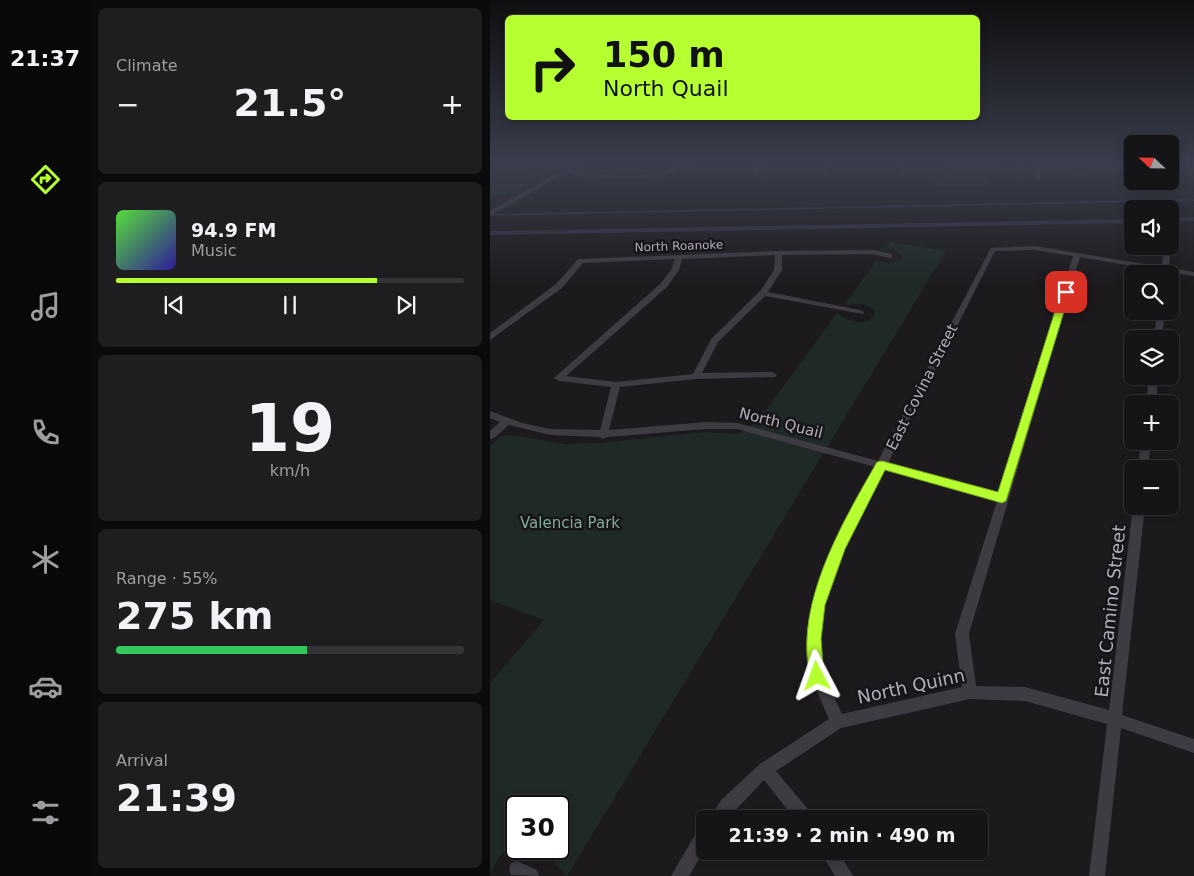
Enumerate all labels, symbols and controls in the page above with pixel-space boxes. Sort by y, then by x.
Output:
icon: right [520,35,585,100]
text: 150 m [603,35,725,75]
text: 21:37 [10,46,80,71]
text: Climate [116,56,178,75]
text: North Quail [603,76,729,101]
text: 21.5° [234,81,346,125]
text: − [116,88,139,121]
text: + [441,88,464,121]
north arrow [1124,135,1179,190]
map controls [1124,135,1179,515]
icon: directions [28,162,63,197]
button: sound [1124,200,1179,255]
text: 94.9 FM [191,219,276,241]
street label: North Roanoke [634,237,724,255]
text: Music [191,241,237,260]
button: search [1124,265,1179,320]
pin [1045,271,1087,313]
icon: arrive [1052,278,1080,306]
icon: music [28,289,63,324]
icon: previous [160,291,188,319]
icon: pause [276,291,304,319]
icon: next [392,291,420,319]
street label: East Covina Street [882,321,962,453]
button: layers [1124,330,1179,385]
text: 19 [245,391,335,466]
button: + [1124,395,1179,450]
street label: North Quail [737,404,825,442]
icon: phone [28,415,63,450]
button: − [1124,460,1179,515]
text: km/h [270,461,310,480]
park label: Valencia Park [520,514,620,532]
street label: East Camino Street [1090,524,1130,698]
icon: climate [28,542,63,577]
text: Range · 55% [116,569,218,588]
text: 275 km [116,594,273,638]
position arrow [790,649,842,701]
street label: North Quinn [855,664,967,708]
icon: car [28,669,63,704]
text: Arrival [116,751,168,770]
text: 21:39 [116,776,237,820]
icon: filters [28,795,63,830]
speed limit sign: 30 [505,795,570,860]
text: 21:39 · 2 min · 490 m [728,824,956,846]

